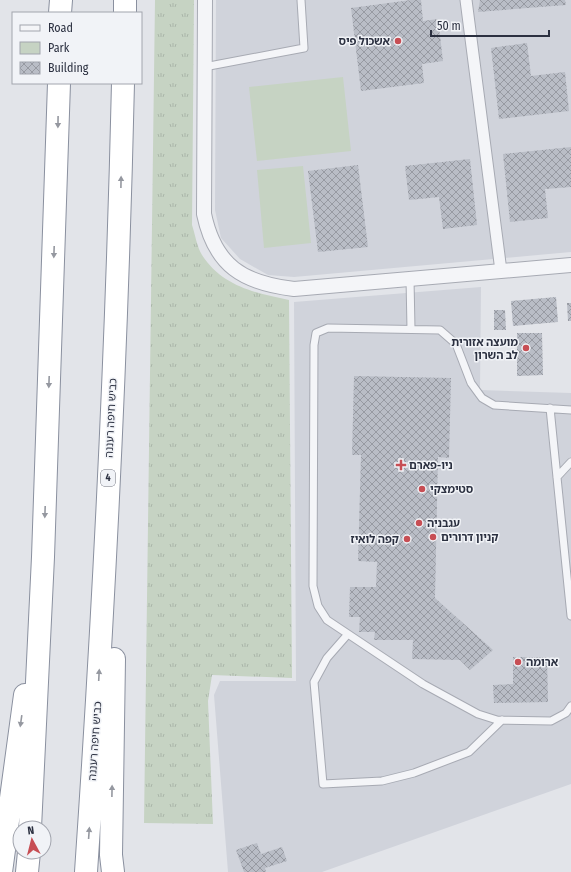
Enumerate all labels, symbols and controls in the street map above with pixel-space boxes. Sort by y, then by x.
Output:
legend [12,12,142,84]
scale bar [431,12,549,38]
text: 50 m [437,19,461,33]
text: Road [48,21,73,35]
place label: אשכול פיס [339,35,391,48]
marker: אשכול פיס [393,36,403,46]
text: Park [48,41,70,55]
text: Building [48,61,89,75]
one-way arrow [54,116,61,128]
one-way arrow [118,175,124,188]
one-way arrow [50,246,57,258]
place label: מועצה אזורית לב השרון [451,336,518,362]
marker: מועצה אזורית לב השרון [521,343,531,353]
one-way arrow [46,376,52,389]
street label: כביש חיפה רעננה [102,378,120,458]
place label: ניו-פארם [409,459,453,472]
marker: ניו-פארם [396,460,406,470]
road number: 4 [101,470,115,486]
place label: סטימצקי [430,483,474,496]
marker: סטימצקי [417,484,427,494]
one-way arrow [41,506,48,518]
place label: עגבניה [427,517,460,530]
marker: עגבניה [414,518,424,528]
place label: קניון דרורים [441,531,498,544]
marker: קניון דרורים [428,532,438,542]
place label: קפה לואיז [351,533,399,546]
marker: קפה לואיז [402,534,412,544]
place label: ארומה [526,656,559,669]
marker: ארומה [513,657,523,667]
one-way arrow [96,668,102,681]
street label: כביש חיפה רעננה [86,700,104,781]
one-way arrow [18,715,24,727]
one-way arrow [109,784,115,797]
north arrow [12,820,52,860]
text: N [27,824,35,837]
one-way arrow [85,827,92,839]

